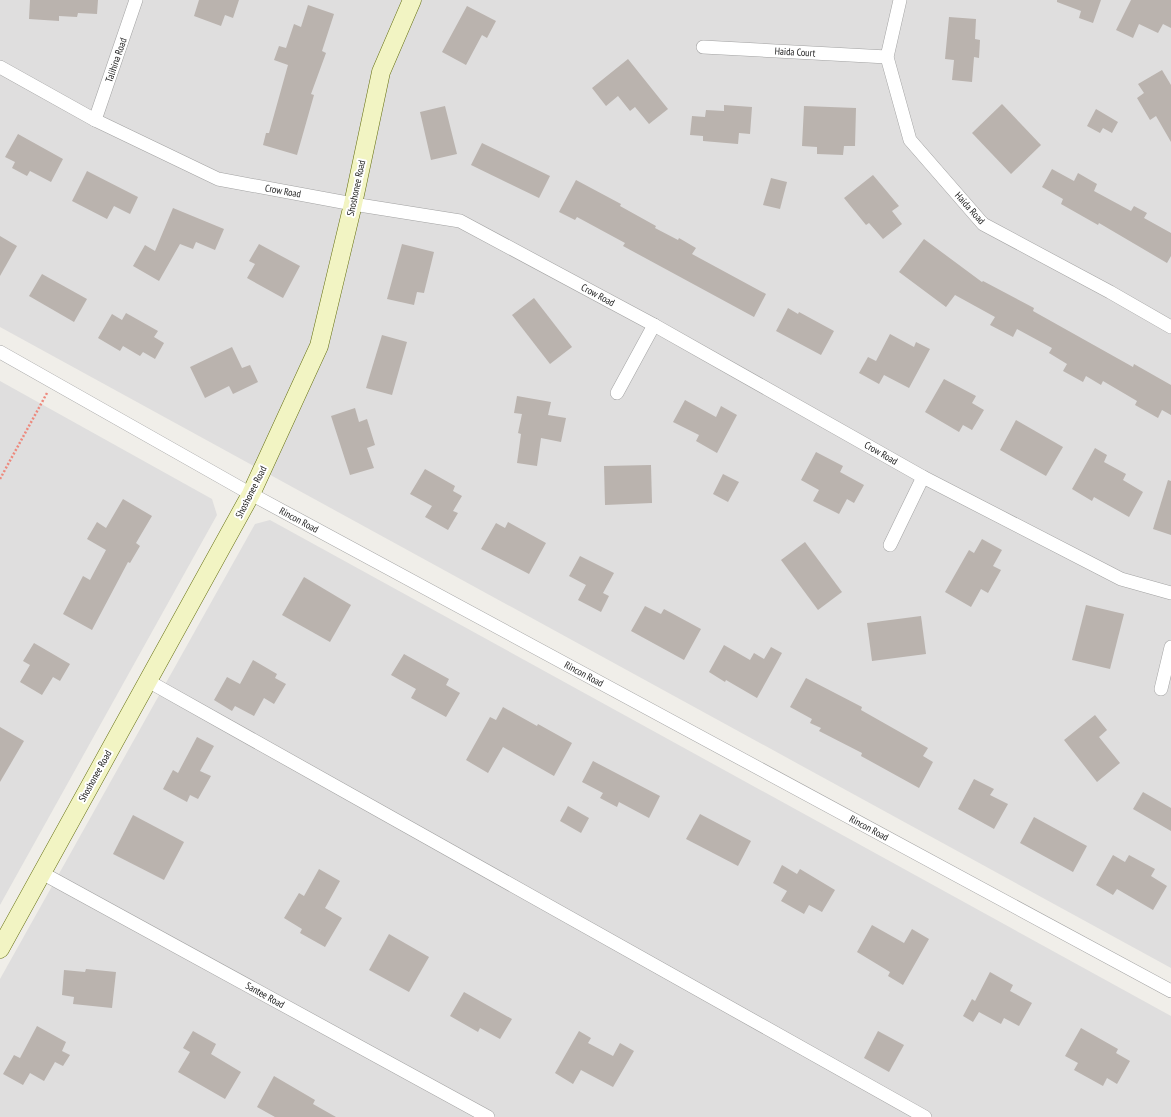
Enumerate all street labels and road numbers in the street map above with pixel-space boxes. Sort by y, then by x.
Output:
street label: Talihina Road [102,36,130,84]
street label: Haida Court [774,44,816,60]
street label: Shoshonee Road [344,159,368,217]
street label: Crow Road [264,181,302,201]
street label: Haida Road [952,189,988,227]
street label: Crow Road [579,281,617,309]
street label: Crow Road [862,438,900,468]
street label: Shoshonee Road [232,464,270,520]
street label: Rincon Road [277,504,321,536]
street label: Rincon Road [562,658,606,690]
street label: Shoshonee Road [76,748,114,804]
street label: Rincon Road [847,812,891,844]
street label: Santee Road [243,979,287,1011]

